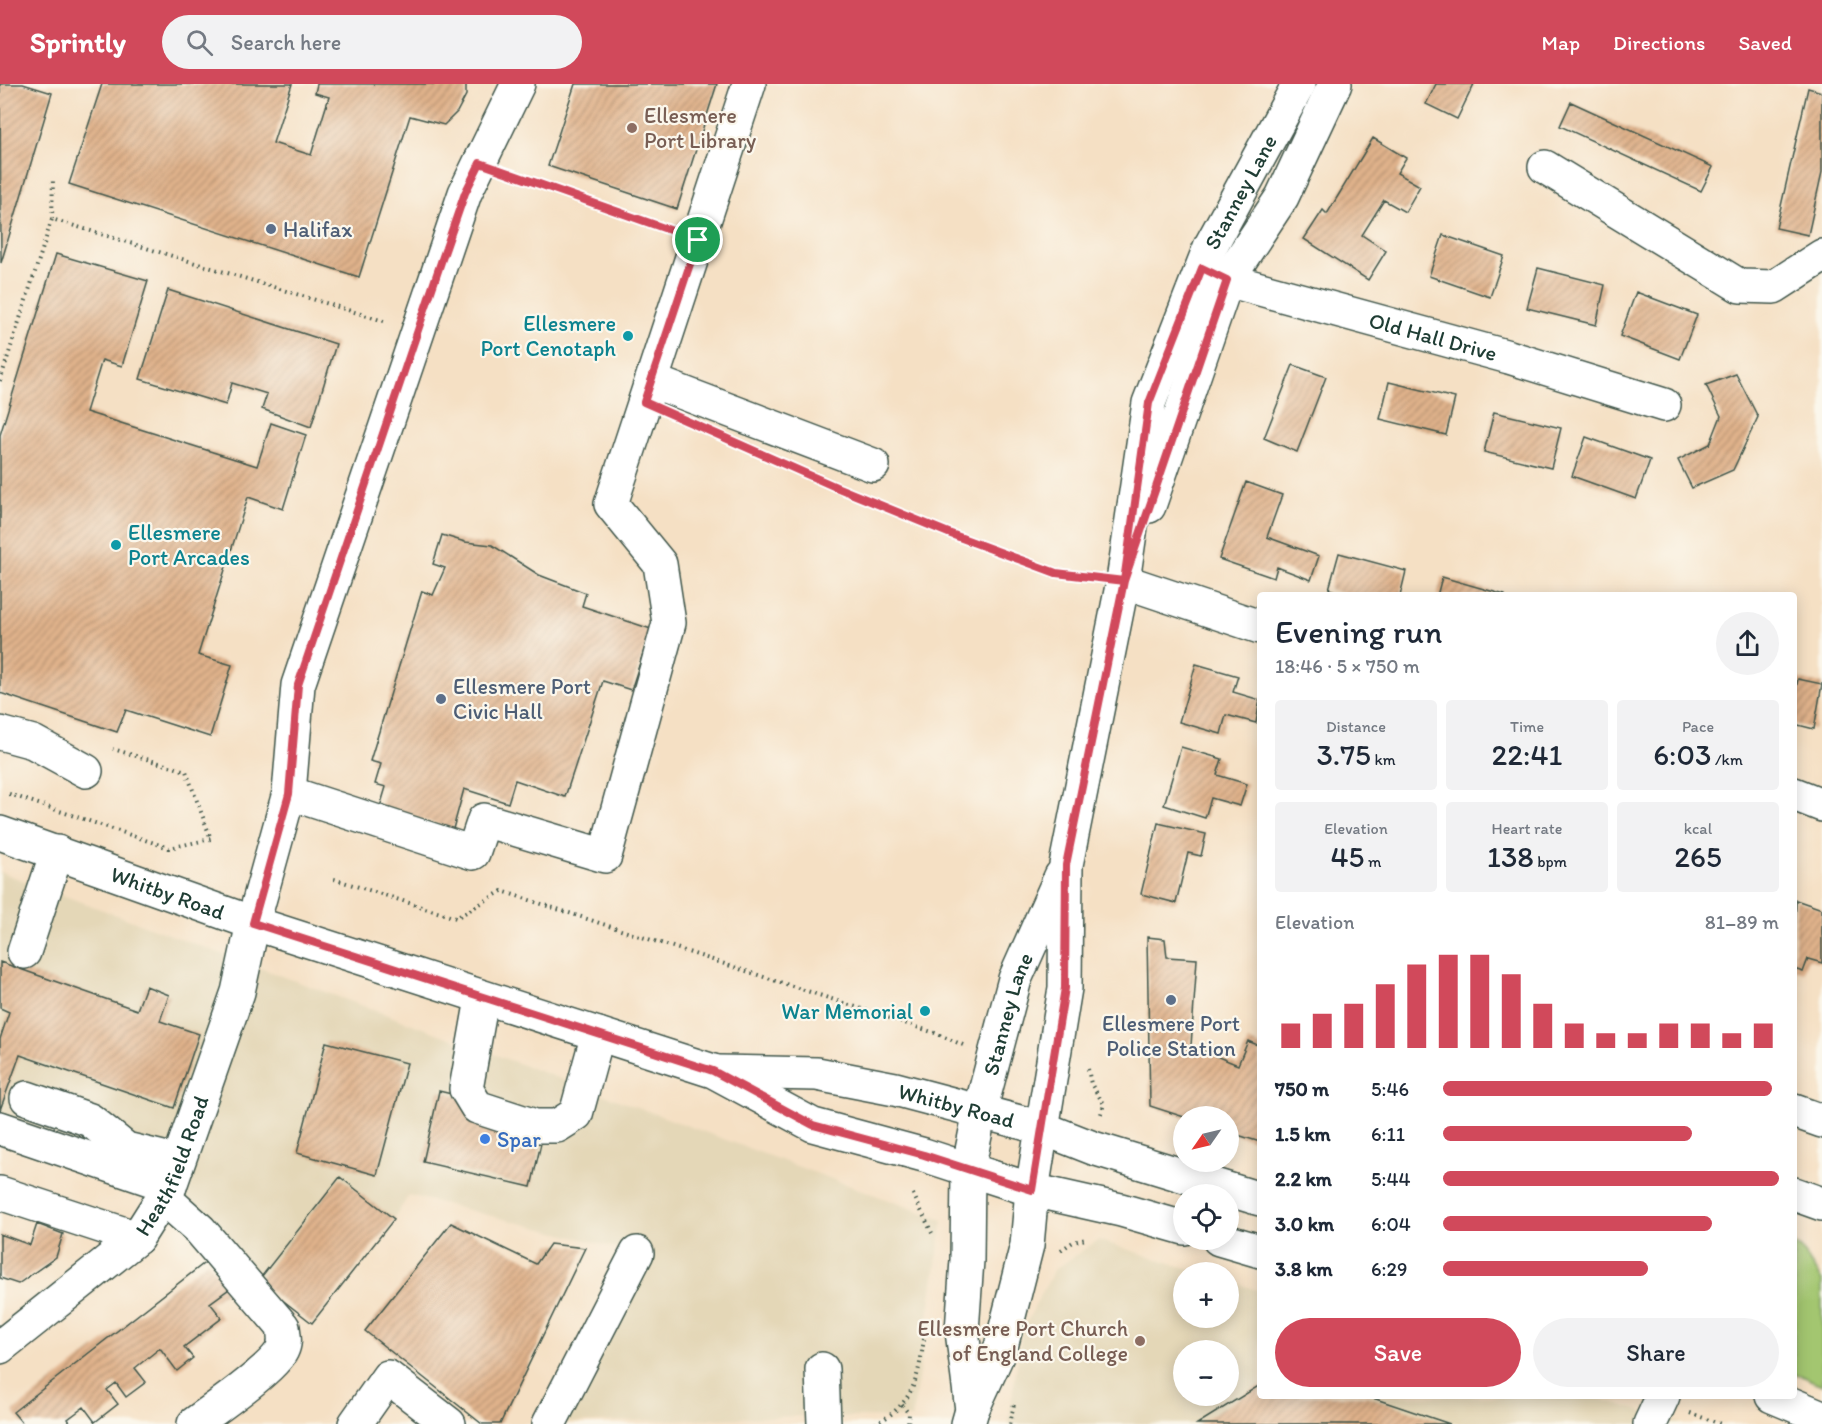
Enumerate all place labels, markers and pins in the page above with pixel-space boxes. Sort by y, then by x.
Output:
place label: Ellesmere Port Library [644,102,757,154]
marker: Ellesmere Port Library [625,121,639,135]
pin [672,214,723,265]
place label: Halifax [283,216,352,243]
marker: Halifax [264,222,278,236]
place label: Ellesmere Port Cenotaph [480,310,616,362]
marker: Ellesmere Port Cenotaph [621,329,635,343]
place label: Ellesmere Port Arcades [128,519,250,571]
marker: Ellesmere Port Arcades [109,538,123,552]
place label: Ellesmere Port Civic Hall [453,673,591,725]
marker: Ellesmere Port Civic Hall [434,692,448,706]
marker: Ellesmere Port Police Station [1164,993,1178,1007]
place label: War Memorial [781,998,913,1025]
marker: War Memorial [918,1004,932,1018]
place label: Ellesmere Port Police Station [1102,1010,1240,1062]
place label: Spar [497,1126,541,1153]
marker: Spar [478,1132,492,1146]
place label: Ellesmere Port Church of England College [917,1315,1128,1367]
marker: Ellesmere Port Church of England College [1133,1334,1147,1348]

